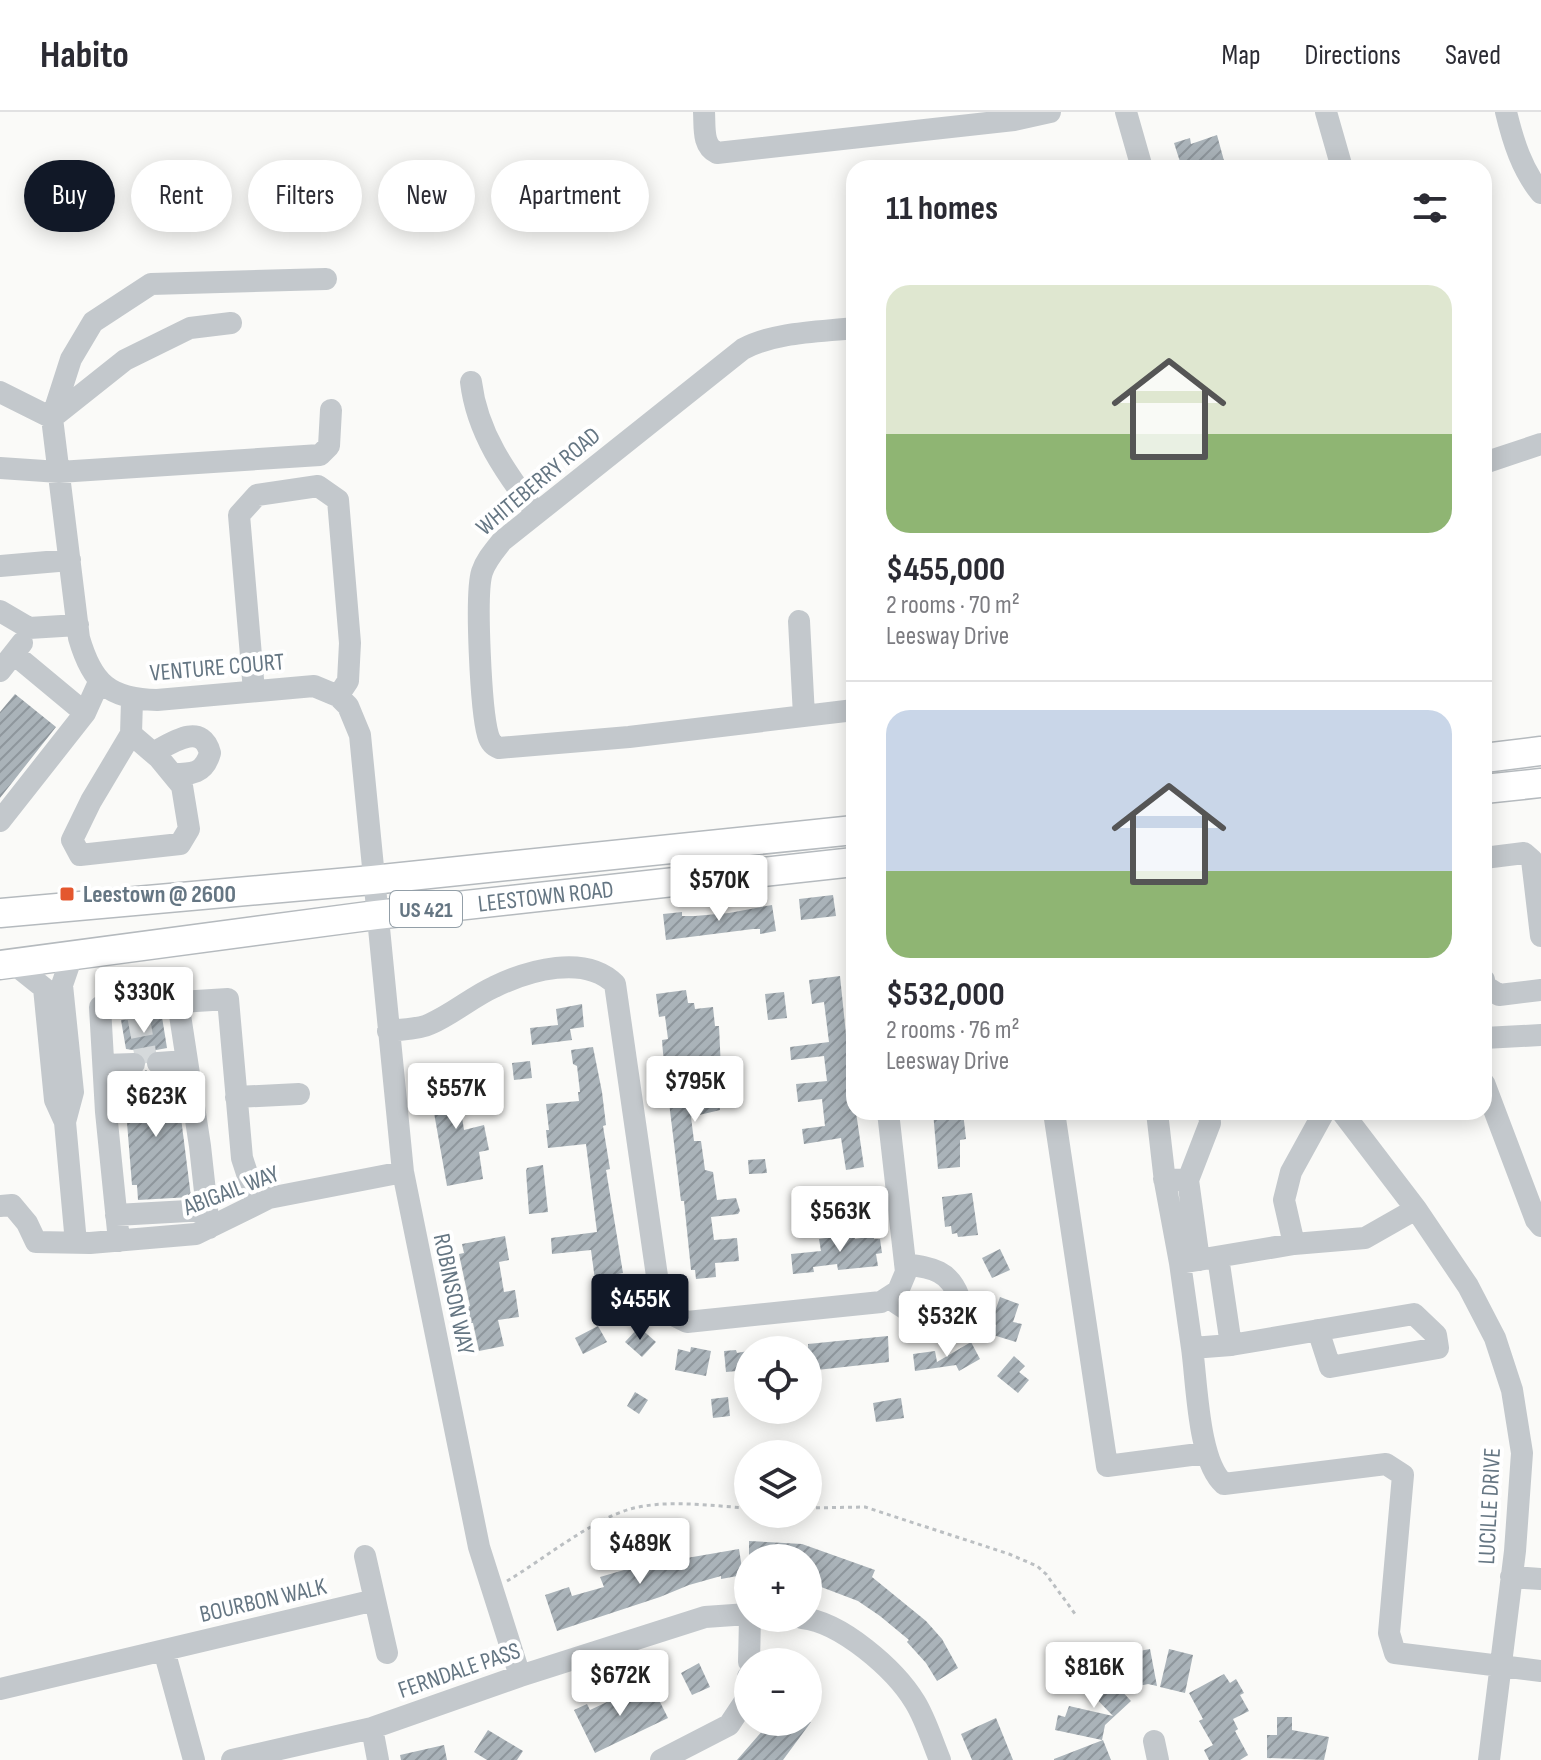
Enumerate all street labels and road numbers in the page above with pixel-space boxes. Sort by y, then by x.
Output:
street label: WHITEBERRY ROAD [470,421,606,542]
street label: VENTURE COURT [149,647,286,688]
street label: LEESTOWN ROAD [476,875,615,919]
road number: US 421 [390,891,462,927]
street label: ABIGAIL WAY [178,1159,283,1222]
street label: ROBINSON WAY [427,1231,480,1357]
street label: LUCILLE DRIVE [1472,1447,1507,1565]
street label: BOURBON WALK [197,1572,329,1629]
street label: FERNDALE PASS [394,1636,524,1705]

